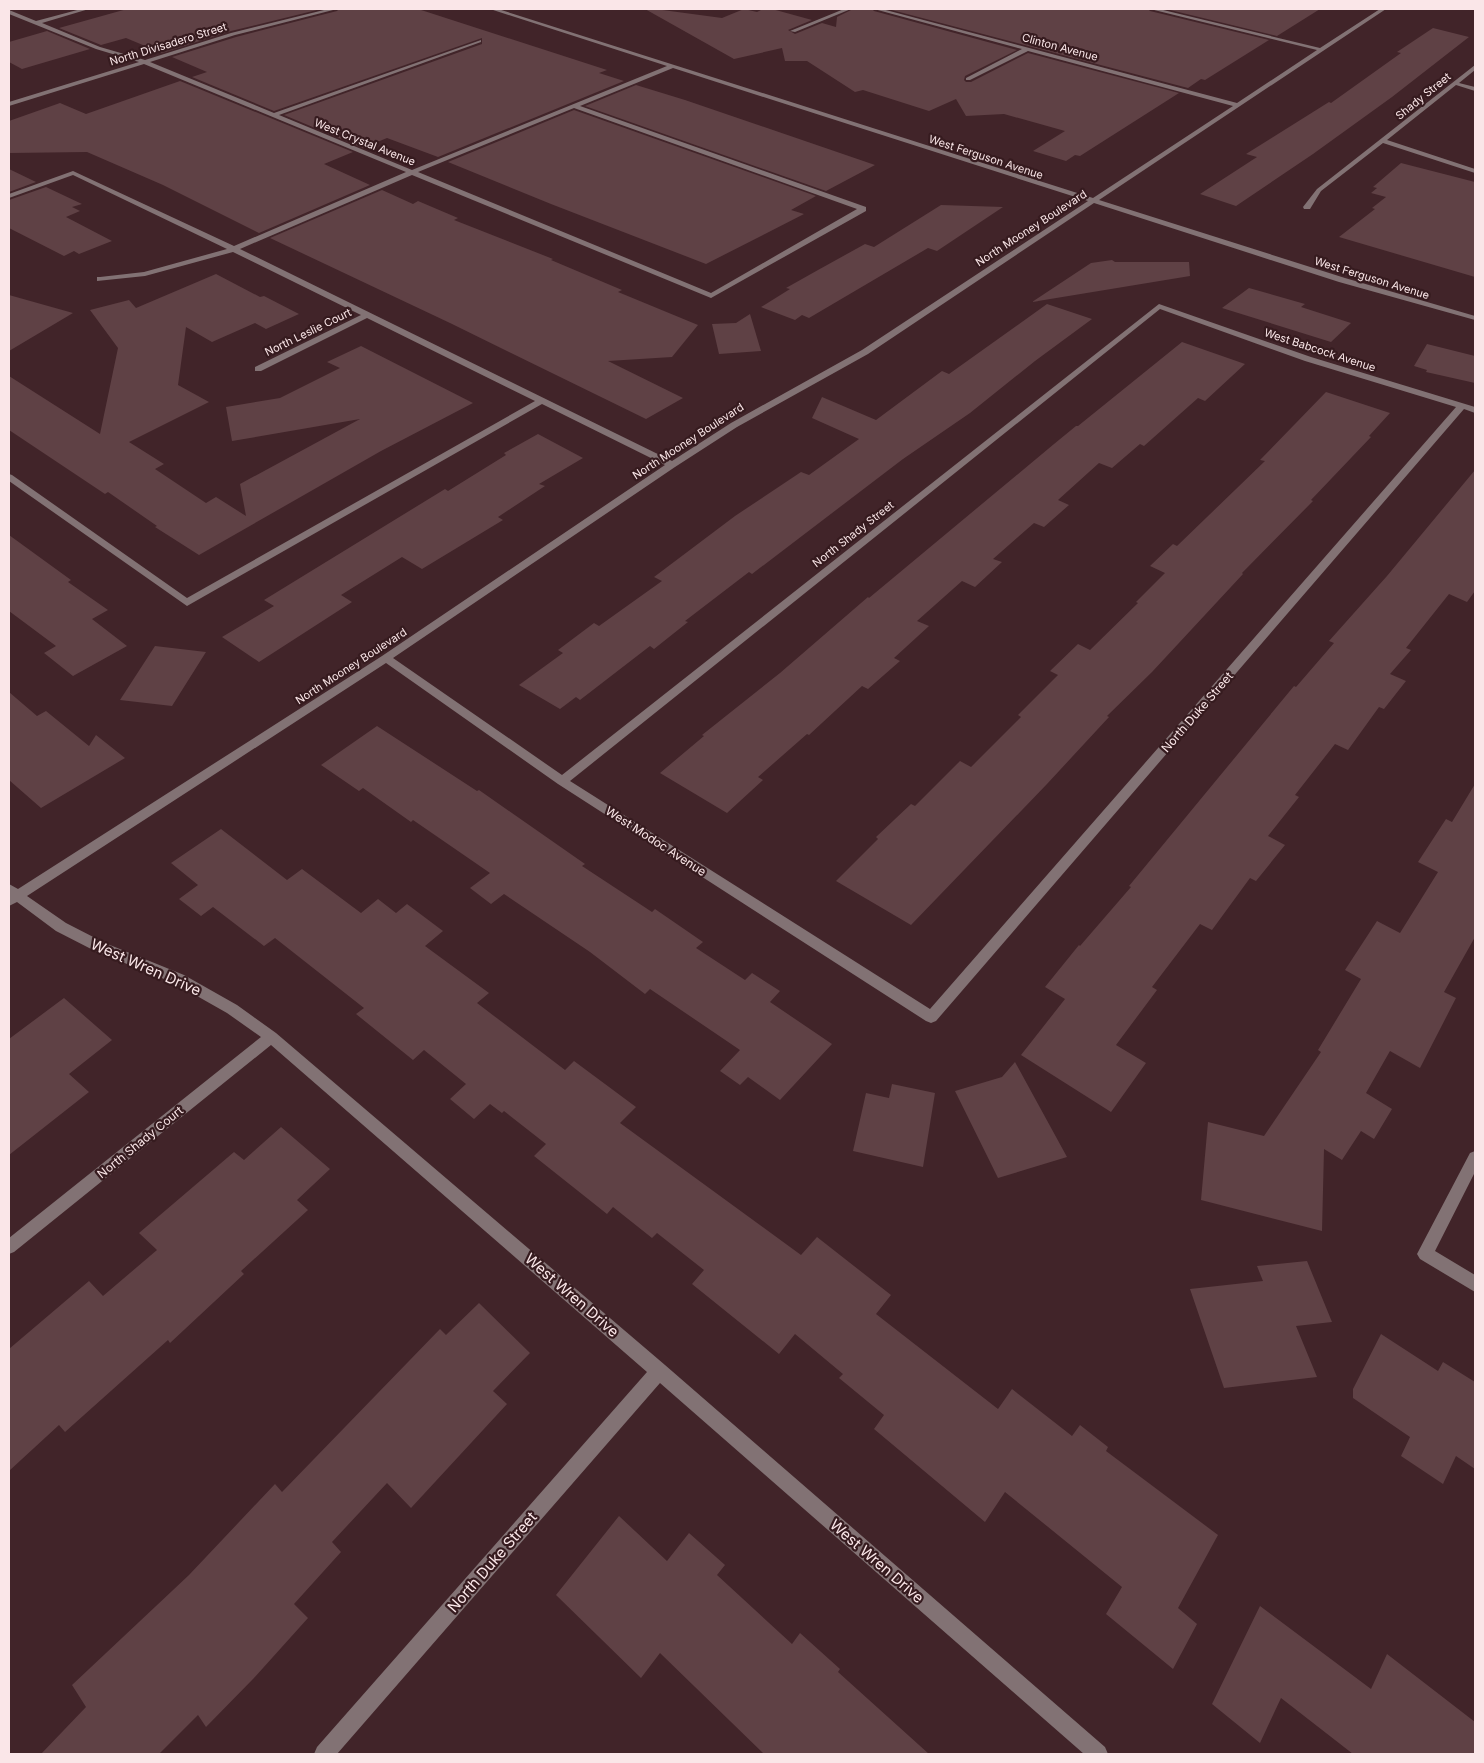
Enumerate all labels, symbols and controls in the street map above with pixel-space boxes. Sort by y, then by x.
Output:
street label: North Divisadero Street [108,19,229,68]
street label: Clinton Avenue [1020,30,1100,64]
street label: Shady Street [1393,69,1454,122]
street label: West Crystal Avenue [312,115,418,169]
street label: West Ferguson Avenue [927,132,1045,182]
street label: North Mooney Boulevard [973,187,1089,269]
street label: West Ferguson Avenue [1313,254,1431,302]
street label: North Leslie Court [262,305,354,359]
street label: West Babcock Avenue [1263,325,1377,375]
street label: North Mooney Boulevard [630,400,746,482]
street label: North Shady Street [810,498,897,570]
street label: North Mooney Boulevard [293,625,409,707]
street label: North Duke Street [1158,669,1236,755]
street label: West Modoc Avenue [603,803,709,879]
street label: West Wren Drive [88,934,204,1000]
street label: North Shady Court [94,1103,186,1181]
street label: West Wren Drive [521,1249,623,1341]
street label: North Duke Street [443,1508,541,1616]
street label: West Wren Drive [826,1515,928,1607]

